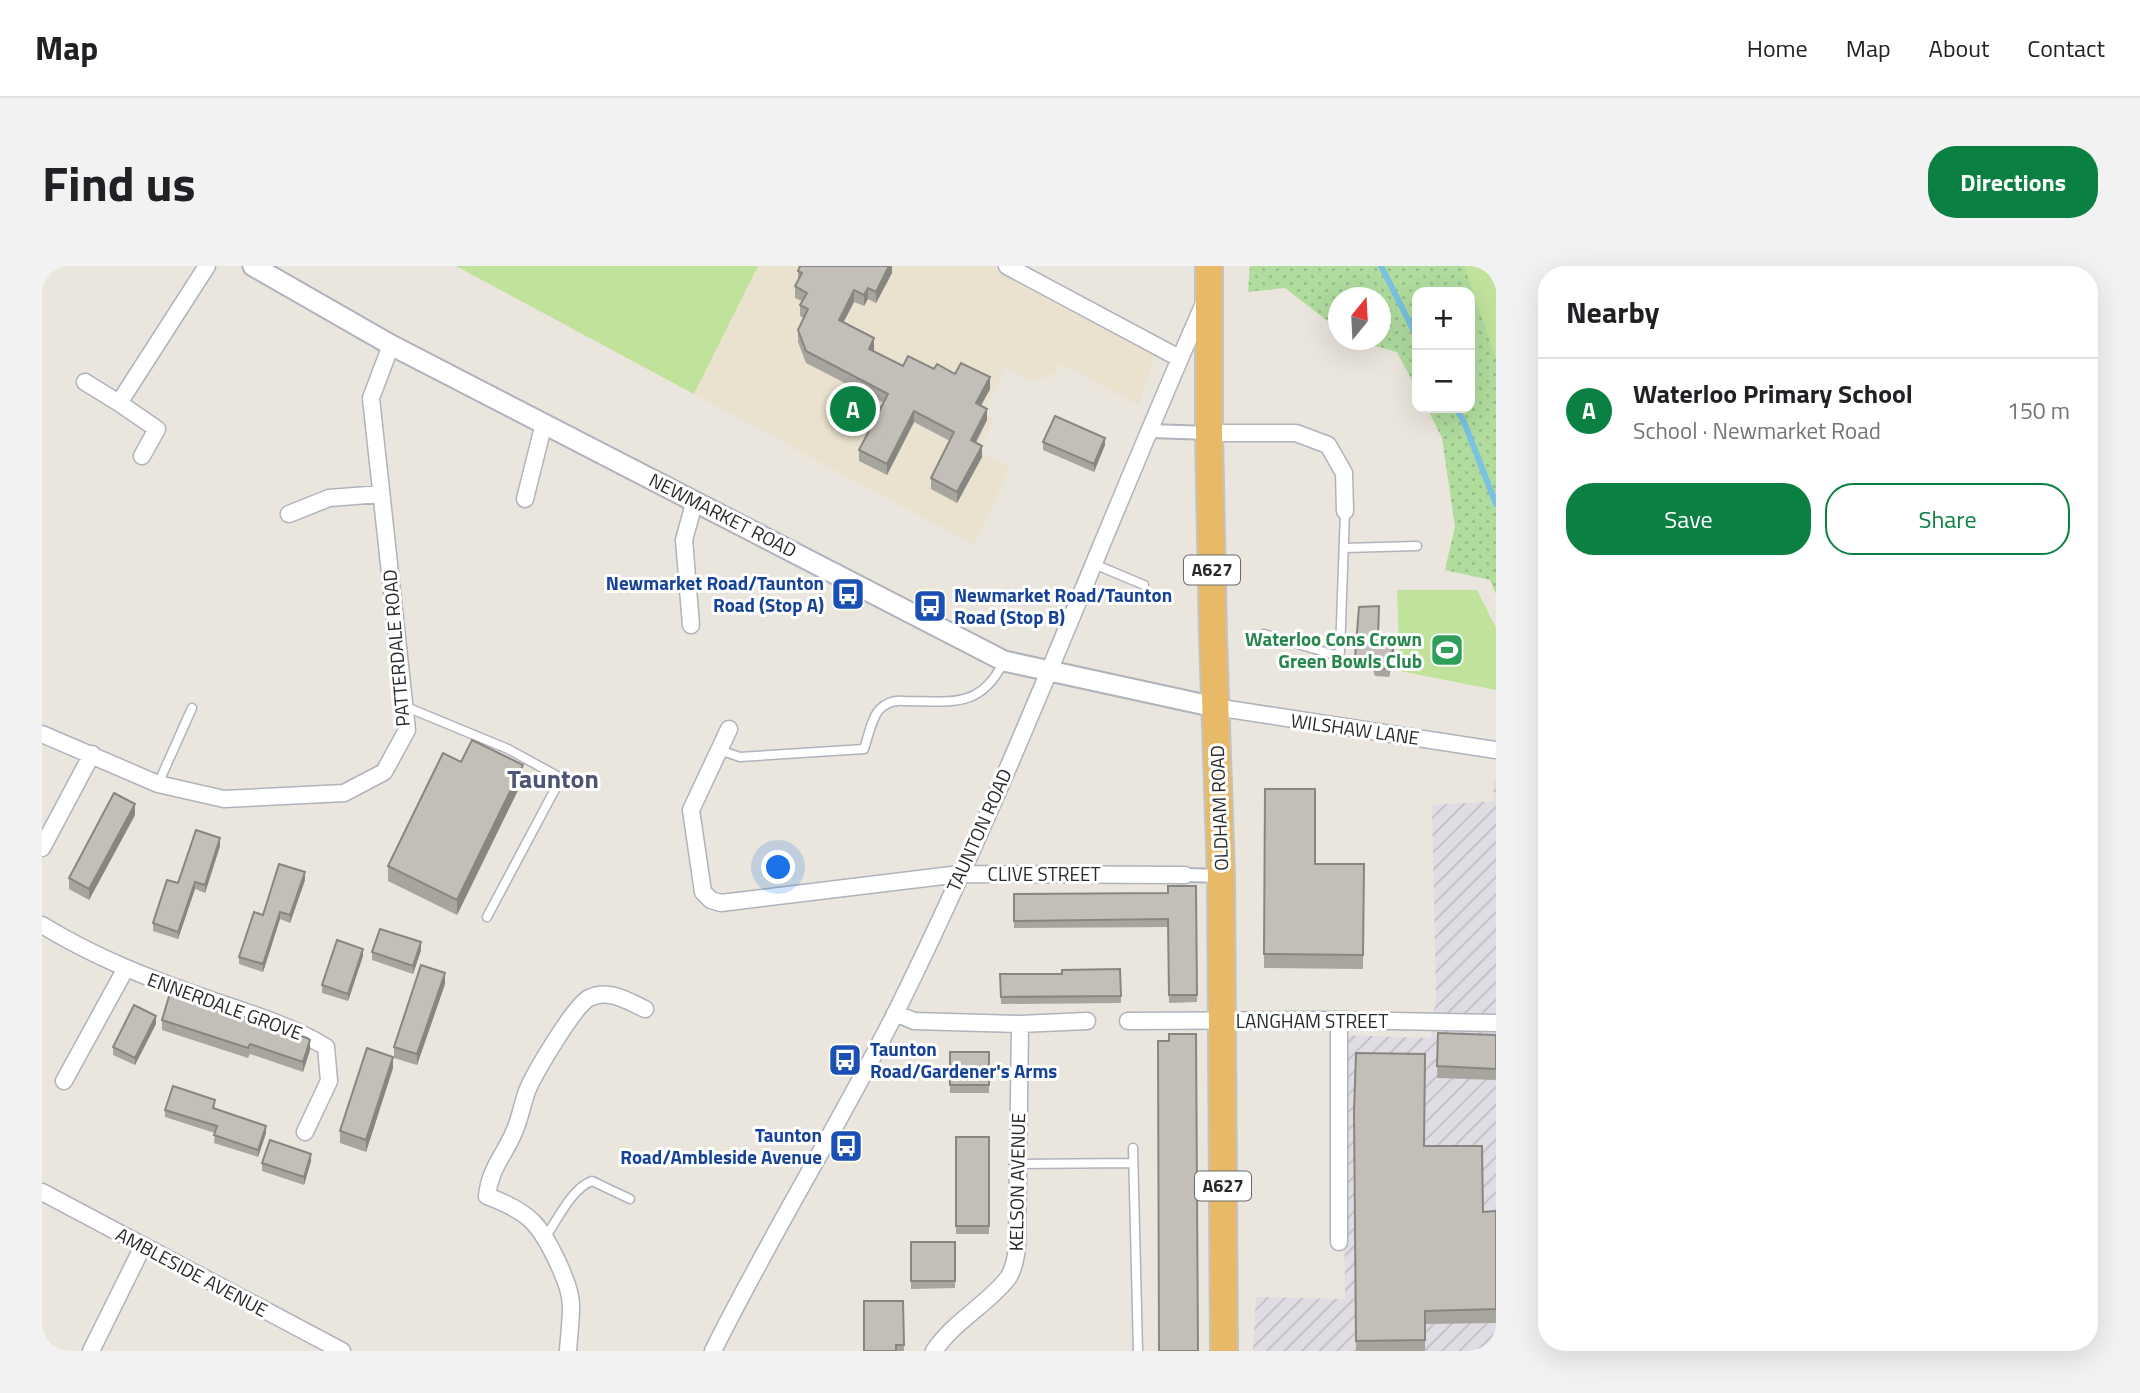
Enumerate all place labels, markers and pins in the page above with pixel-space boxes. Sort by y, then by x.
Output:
pin: A [830,383,876,435]
place label: Newmarket Road/Taunton Road (Stop A) [606,568,824,619]
bus stop icon: Newmarket Road/Taunton Road (Stop A) [829,575,867,613]
place label: Newmarket Road/Taunton Road (Stop B) [954,580,1172,631]
bus stop icon: Newmarket Road/Taunton Road (Stop B) [911,587,949,625]
place label: Waterloo Cons Crown Green Bowls Club [1245,624,1422,675]
sports icon: Waterloo Cons Crown Green Bowls Club [1428,631,1466,669]
place label: Taunton Road/Gardener's Arms [870,1034,1057,1085]
bus stop icon: Taunton Road/Gardener's Arms [826,1041,864,1079]
place label: Taunton Road/Ambleside Avenue [620,1120,822,1171]
bus stop icon: Taunton Road/Ambleside Avenue [827,1127,865,1165]

